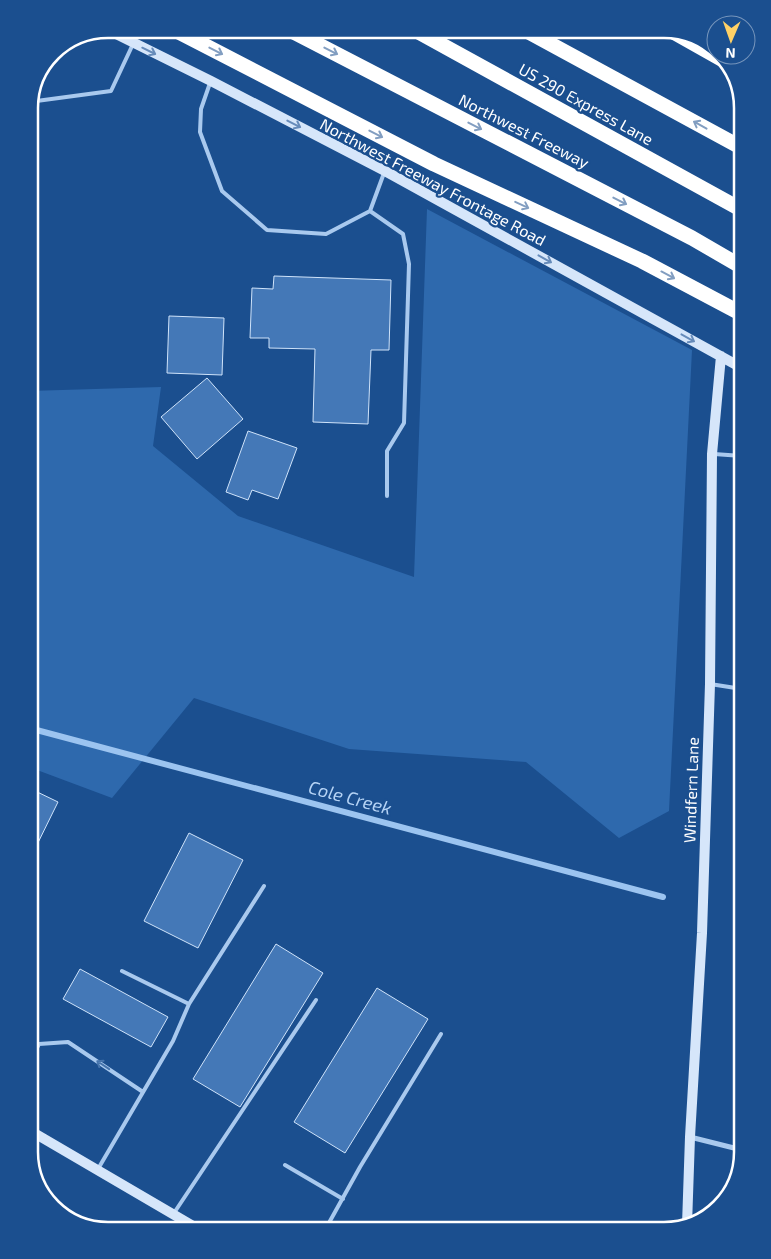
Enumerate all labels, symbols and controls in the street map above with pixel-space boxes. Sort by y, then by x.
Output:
north arrow [706,15,756,65]
text: N [725,45,736,62]
one-way arrow [141,47,156,57]
one-way arrow [208,47,223,56]
one-way arrow [323,47,338,56]
street label: US 290 Express Lane [516,59,657,148]
street label: Northwest Freeway [456,89,593,172]
street label: Northwest Freeway Frontage Road [317,114,549,249]
one-way arrow [693,119,707,129]
one-way arrow [286,120,301,129]
one-way arrow [468,121,483,131]
one-way arrow [368,130,383,139]
one-way arrow [612,196,627,206]
one-way arrow [514,201,529,210]
one-way arrow [537,255,552,265]
one-way arrow [661,270,676,280]
one-way arrow [680,333,695,343]
street label: Windfern Lane [679,737,702,843]
water label: Cole Creek [306,775,394,819]
one-way arrow [96,1060,110,1070]

